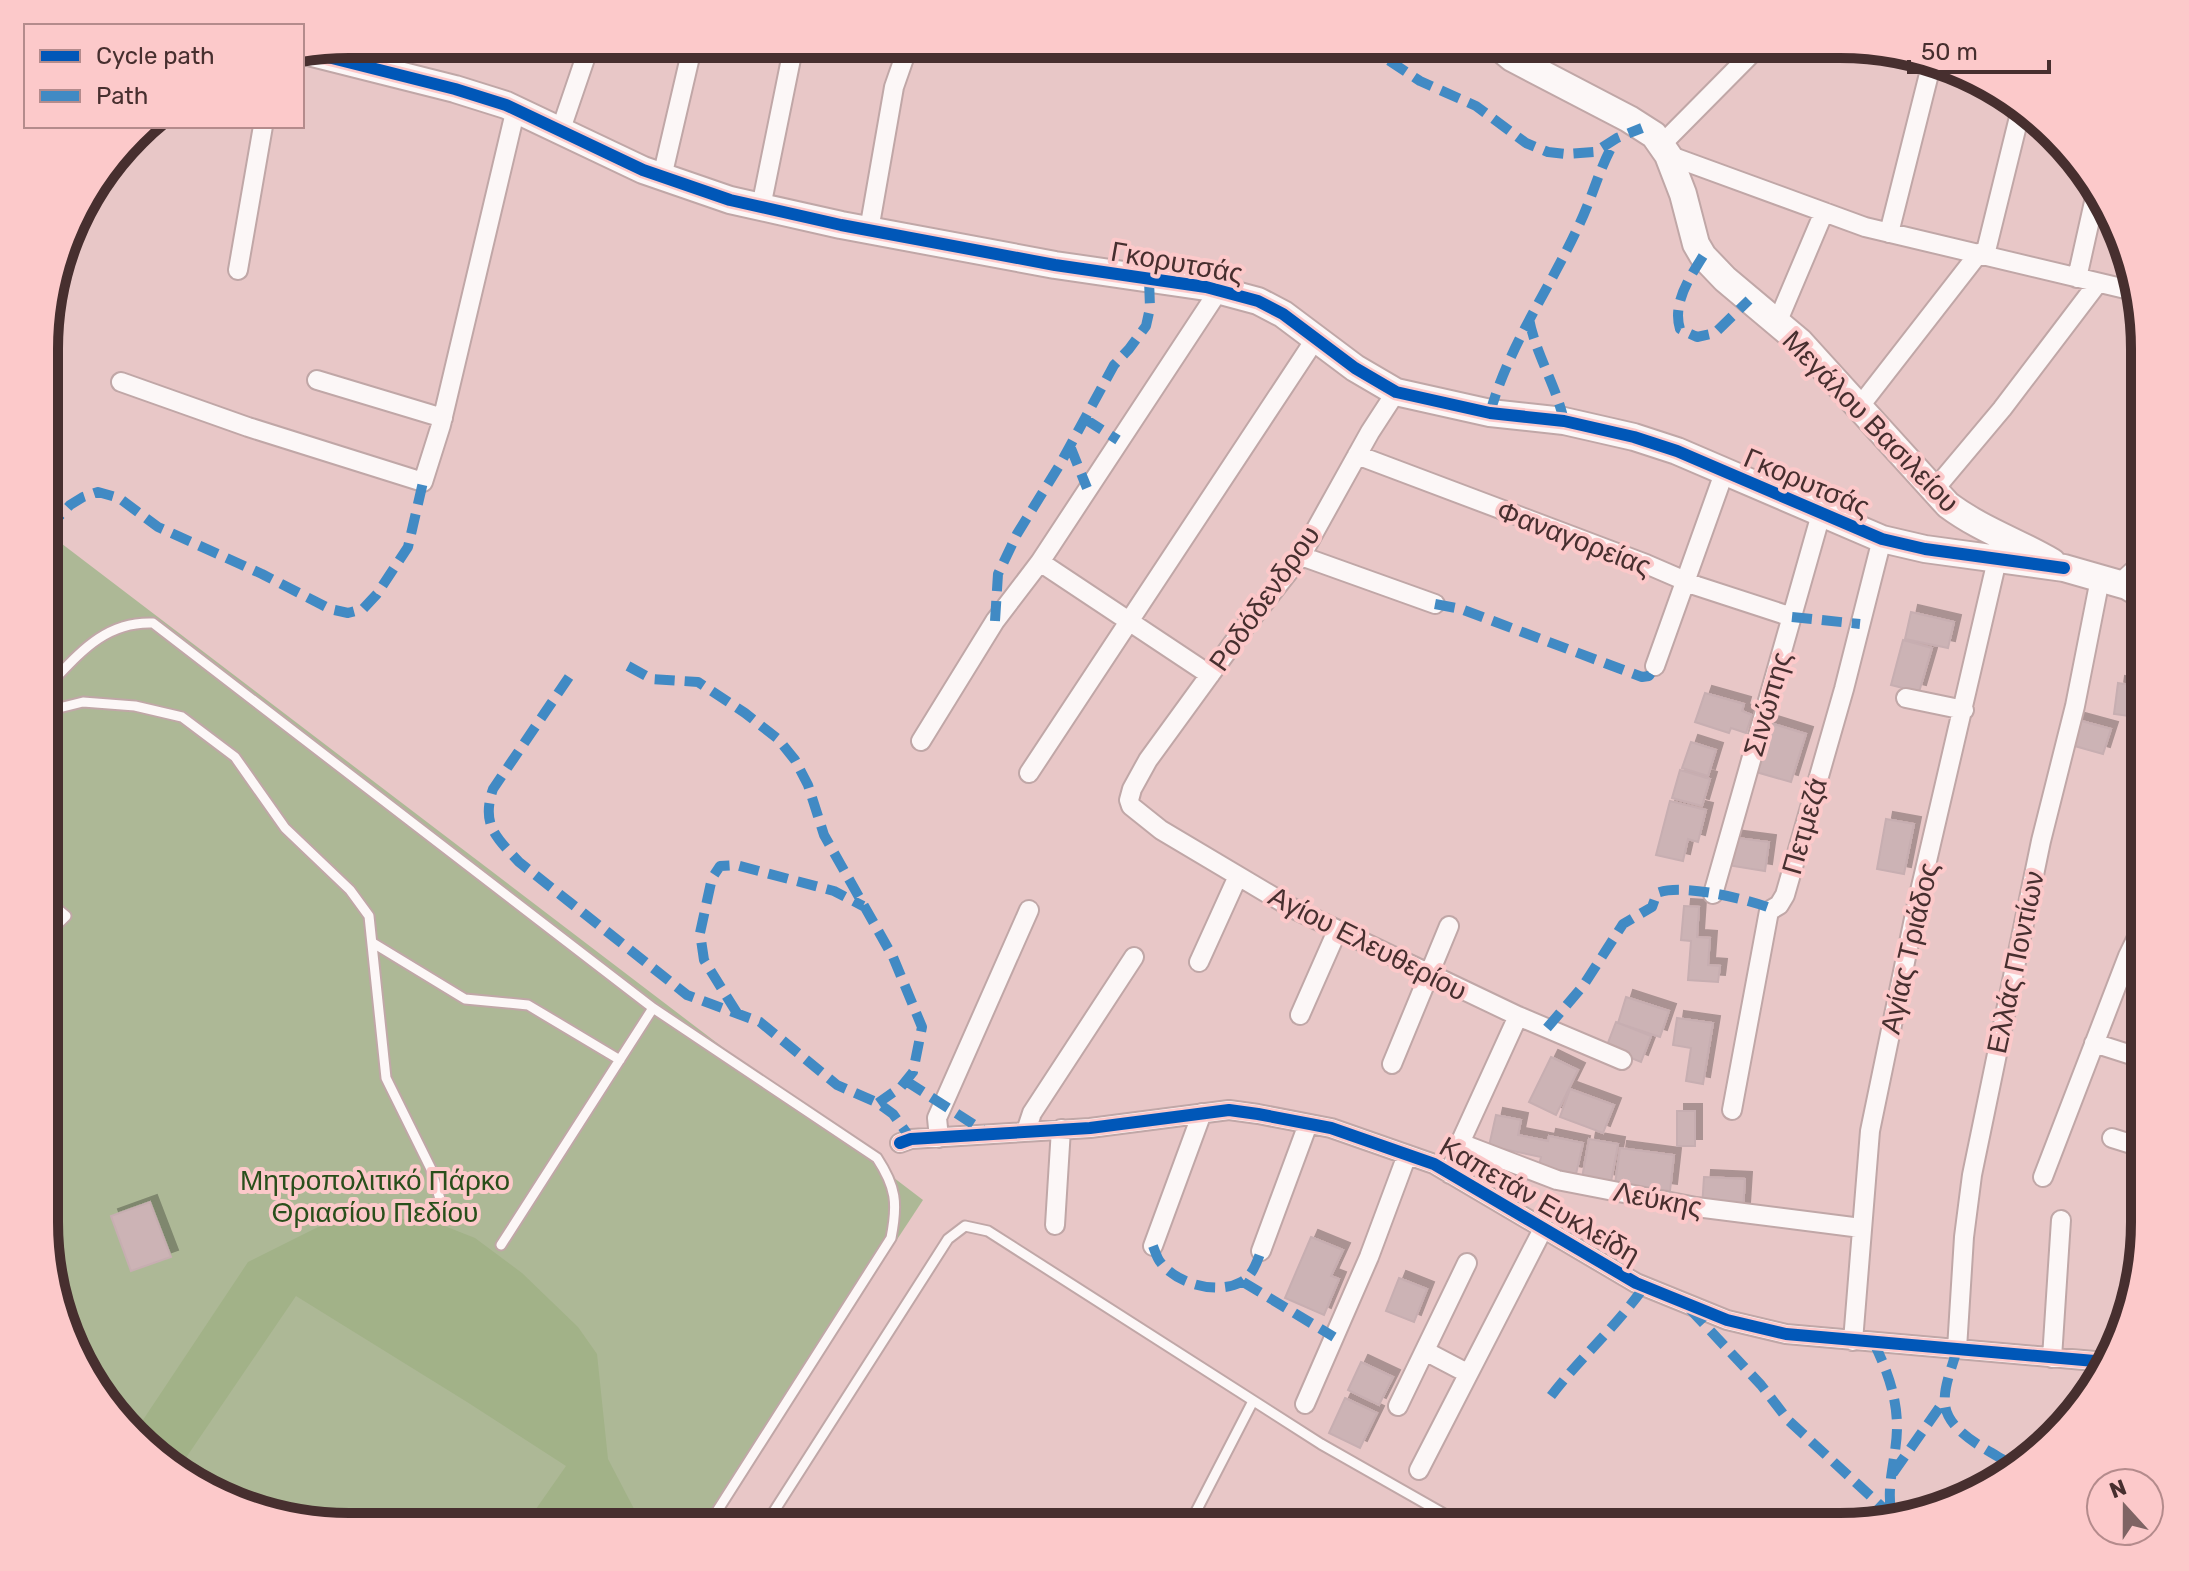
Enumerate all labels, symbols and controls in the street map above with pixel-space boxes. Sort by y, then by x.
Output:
legend [24,24,304,128]
scale bar [1909,24,2049,74]
text: 50 m [1921,38,1978,66]
text: Cycle path [96,42,215,70]
text: Path [96,82,148,110]
street label: Γκορυτσάς [1108,235,1246,290]
street label: Μεγάλου Βασιλείου [1776,324,1966,519]
street label: Γκορυτσάς [1739,441,1875,524]
street label: Φαναγορείας [1492,494,1656,583]
street label: Ροδόδενδρου [1202,519,1327,677]
street label: Σινώπης [1737,648,1798,760]
street label: Πετμεζά [1775,774,1834,878]
street label: Αγίας Τριάδος [1874,859,1945,1037]
street label: Ελλάς Ποντίων [1980,868,2051,1056]
street label: Αγίου Ελευθερίου [1263,879,1472,1008]
street label: Καπετάν Ευκλείδη [1434,1130,1646,1271]
park label: Μητροπολιτικό Πάρκο Θριασίου Πεδίου [240,1164,510,1229]
street label: Λεύκης [1611,1175,1705,1224]
north arrow [2085,1467,2165,1547]
text: N [2106,1473,2130,1504]

